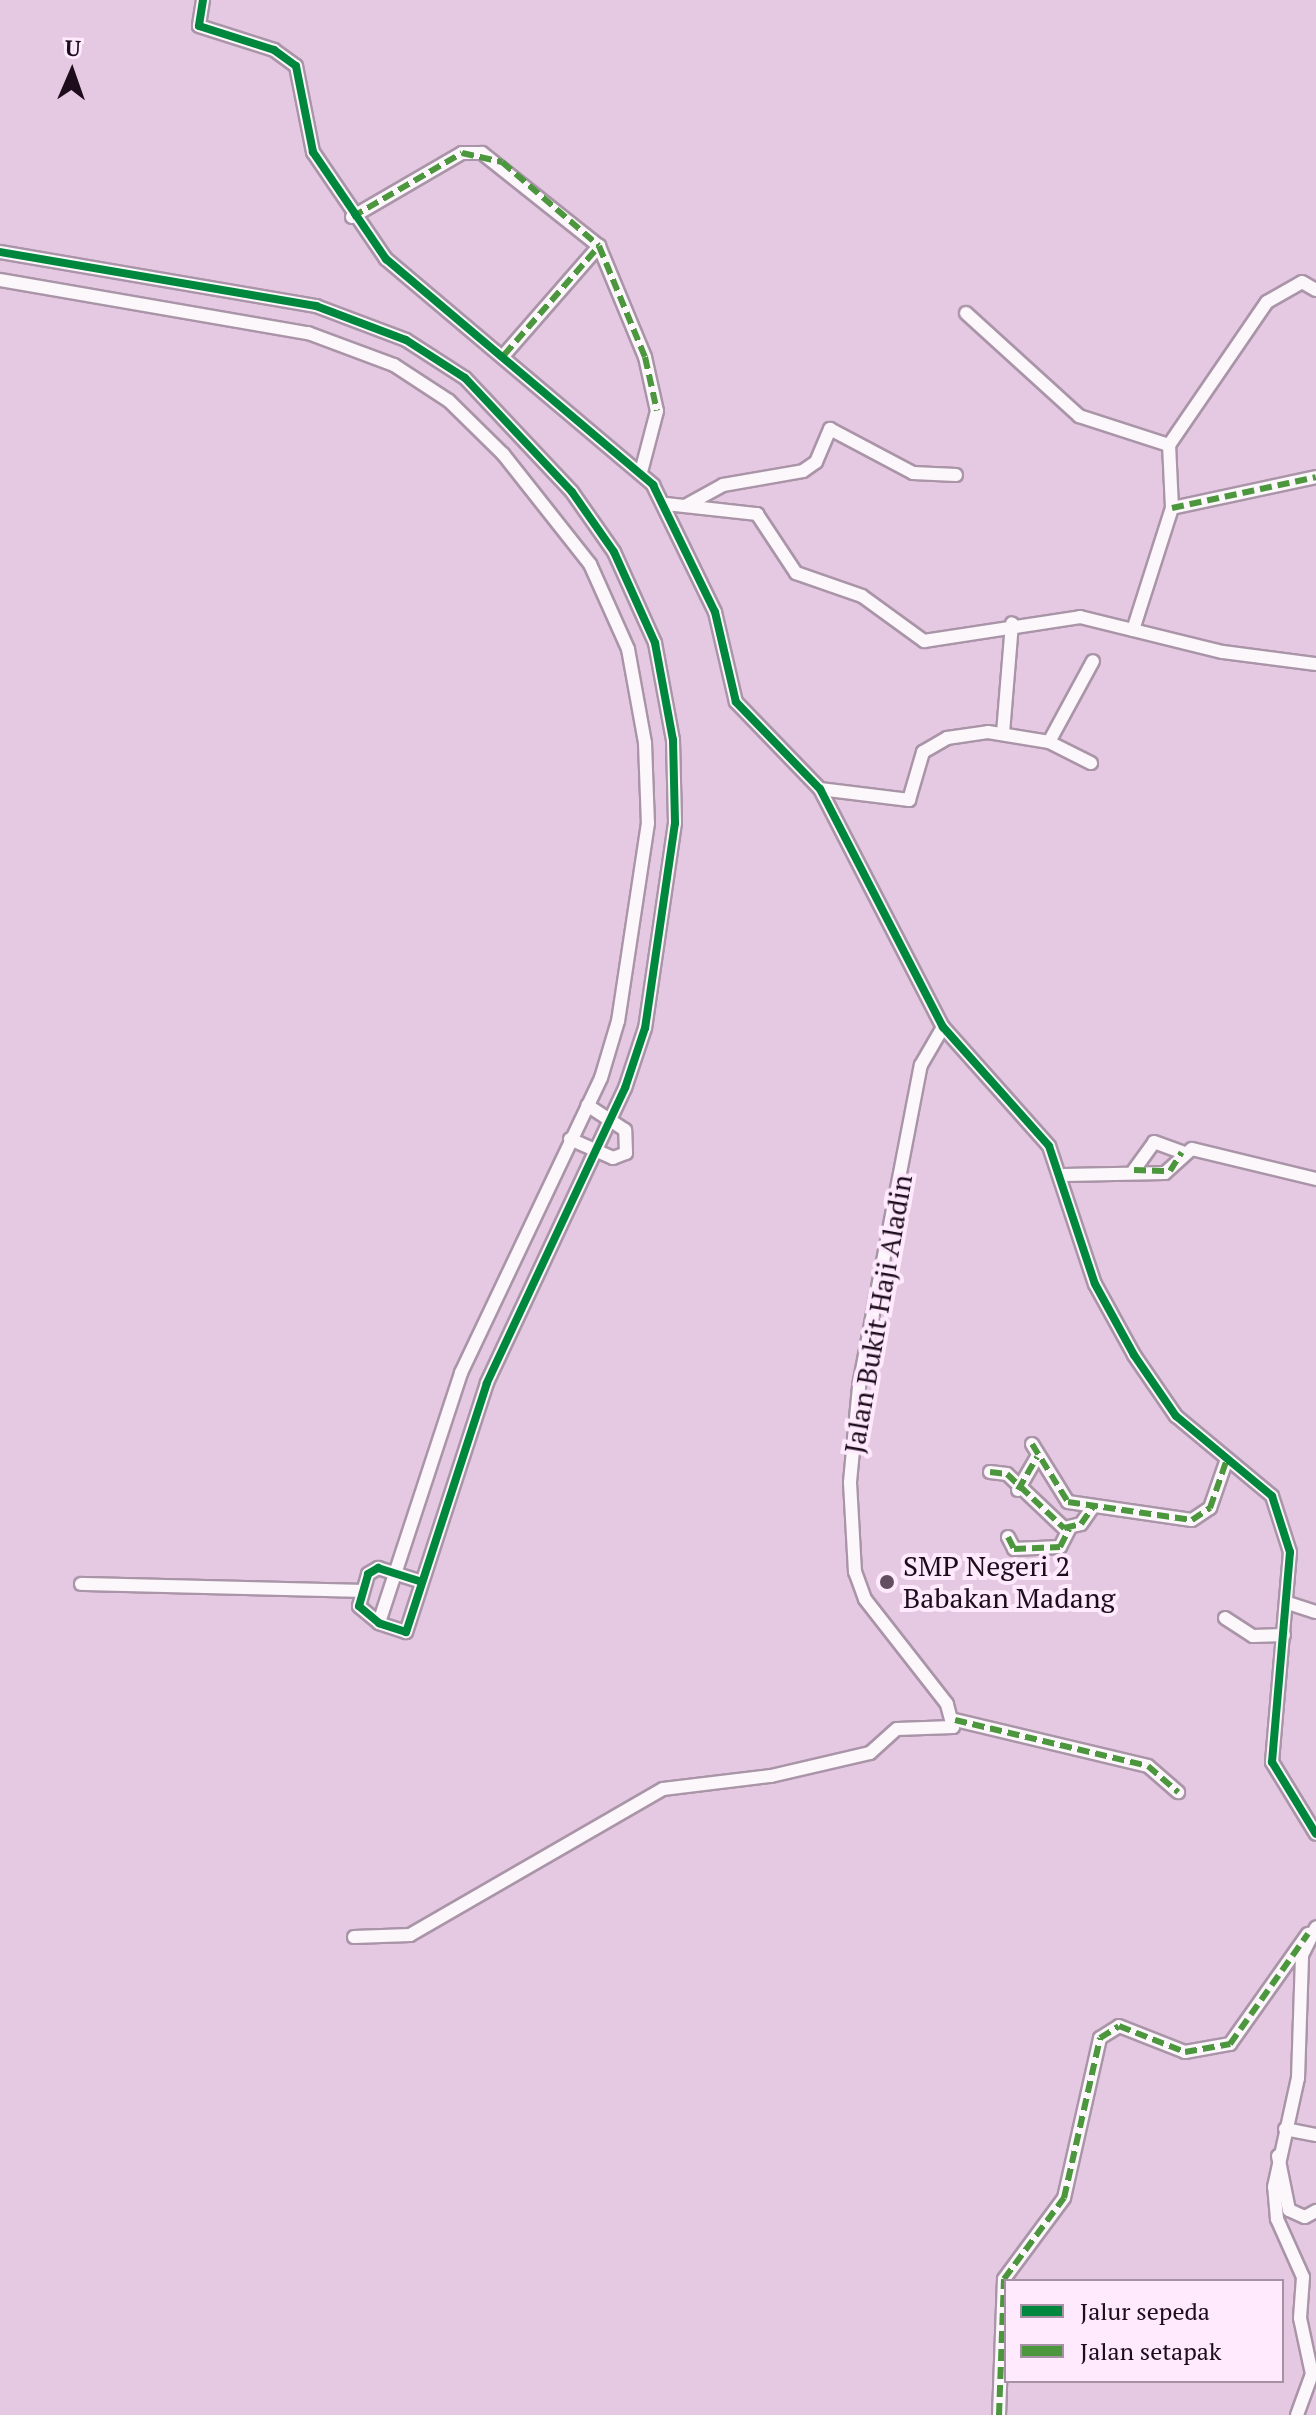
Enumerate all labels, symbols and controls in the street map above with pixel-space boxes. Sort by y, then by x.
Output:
north arrow [32,32,112,112]
text: U [64,33,81,62]
street label: Jalan Bukit Haji Aladin [837,1172,919,1456]
place label: SMP Negeri 2 Babakan Madang [903,1549,1115,1615]
marker: SMP Negeri 2 Babakan Madang [878,1573,896,1591]
legend [1004,2279,1284,2383]
text: Jalur sepeda [1080,2295,1210,2327]
text: Jalan setapak [1080,2335,1221,2367]

